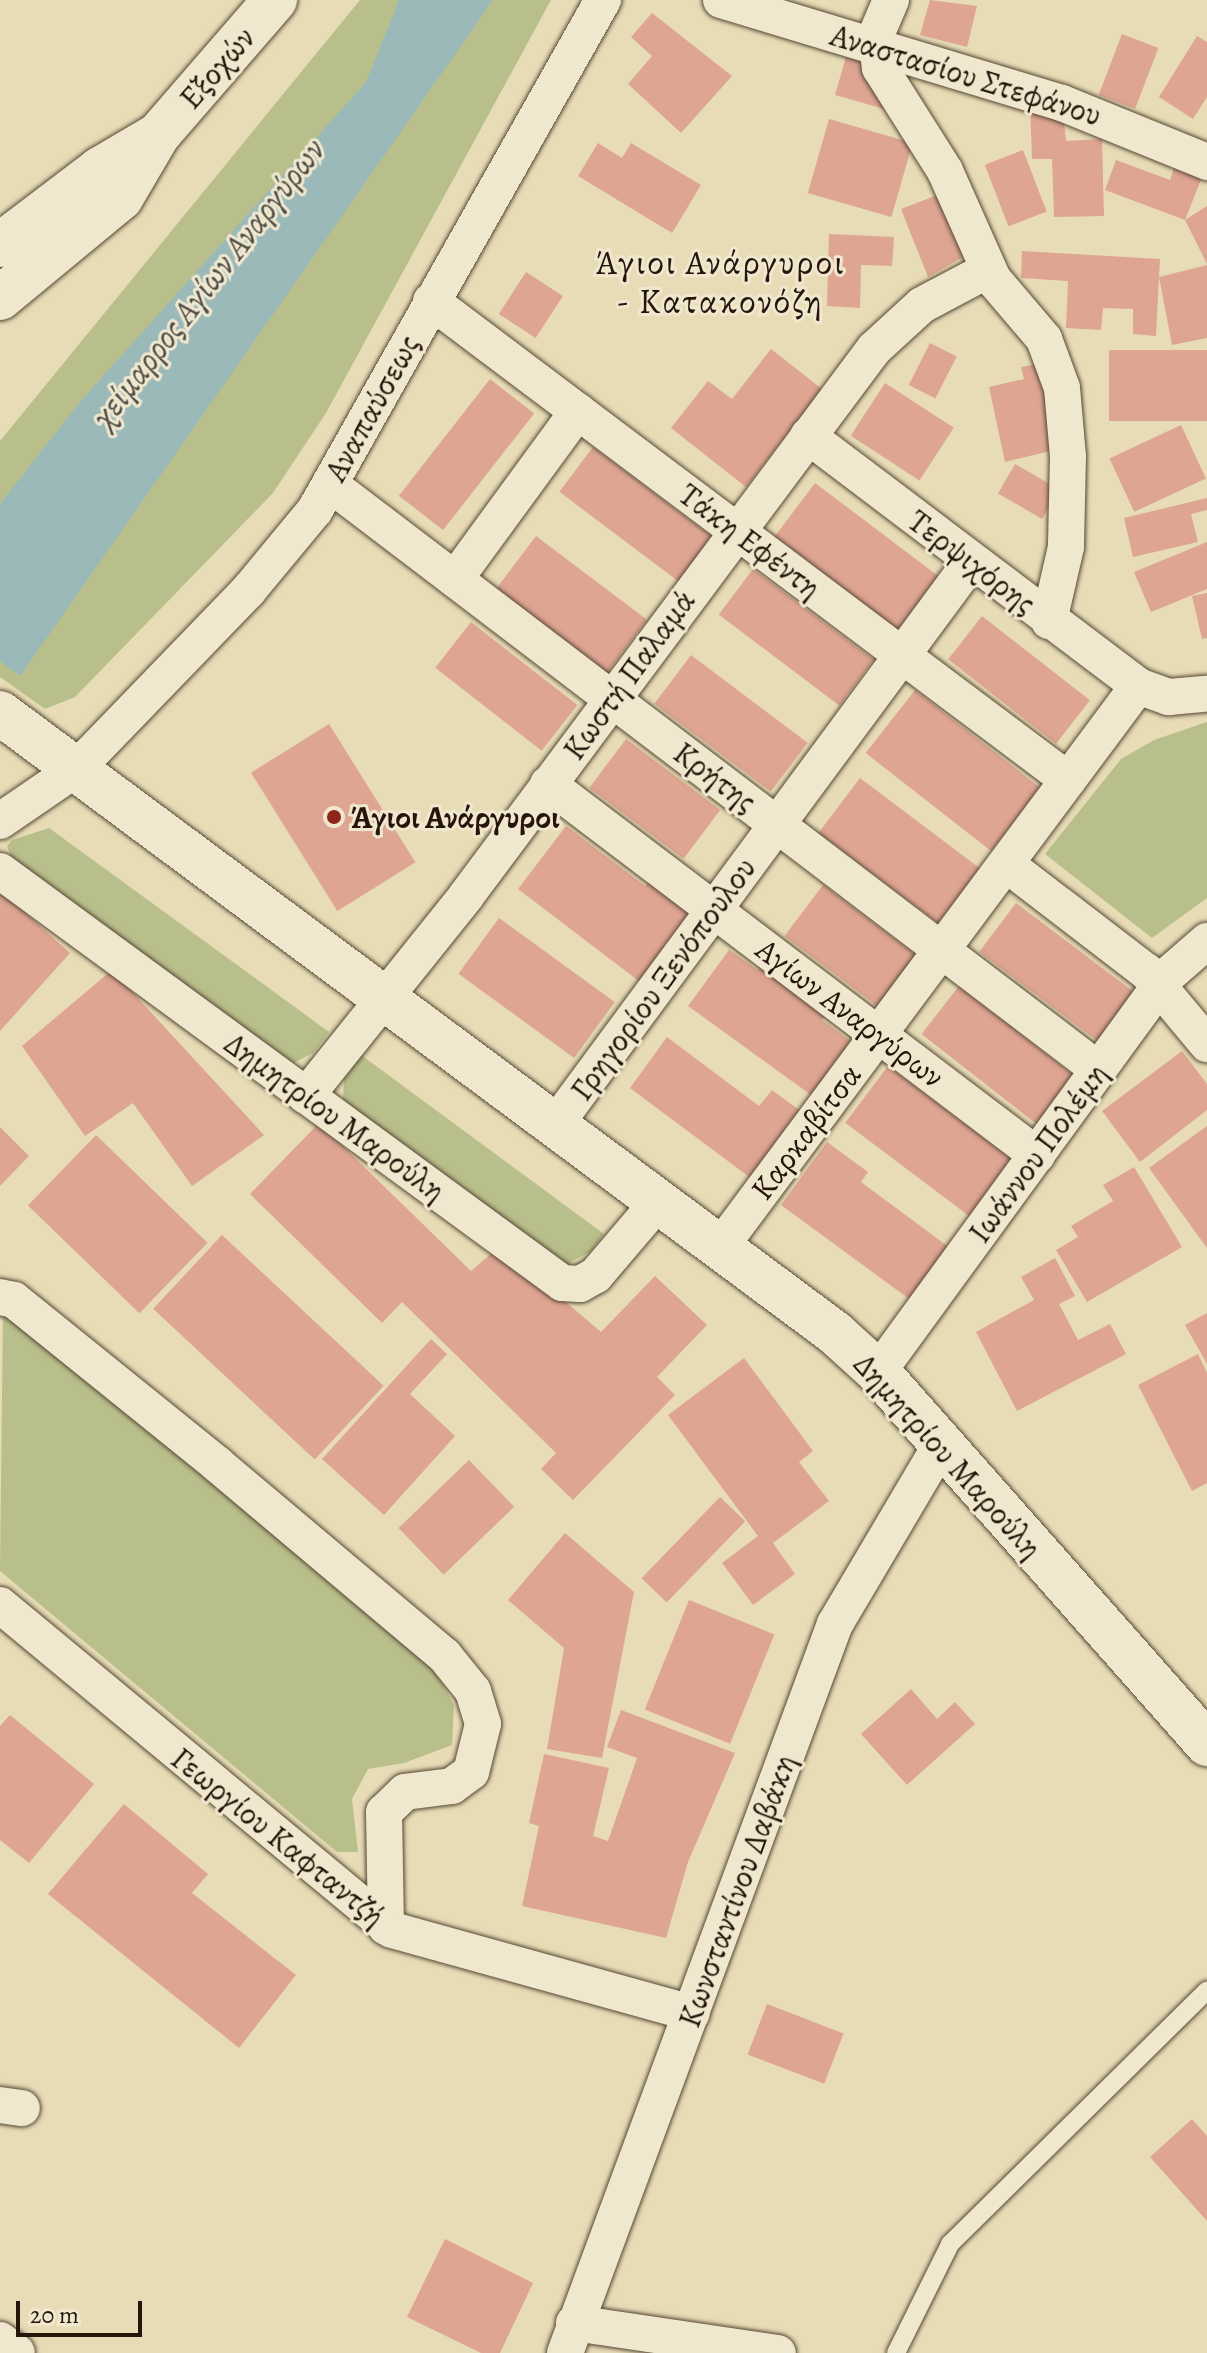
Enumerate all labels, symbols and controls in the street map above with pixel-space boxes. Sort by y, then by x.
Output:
street label: Αναστασίου Στεφάνου [826,16,1106,134]
street label: Εξοχών [171,19,263,117]
water label: χείμαρρος Αγίων Αναργύρων [82,130,334,436]
district label: Άγιοι Ανάργυροι - Κατακονόζη [595,242,845,322]
street label: Αναπαύσεως [316,328,428,488]
street label: Τάκη Εφέντη [672,475,828,607]
street label: Τερψιχόρης [901,502,1043,622]
street label: Κωστή Παλαμά [554,583,704,767]
street label: Κρήτης [666,733,764,821]
place label: Άγιοι Ανάργυροι [350,798,560,836]
marker: Άγιοι Ανάργυροι [325,808,343,826]
street label: Γρηγορίου Ξενόπουλου [562,850,764,1108]
street label: Αγίων Αναργύρων [749,930,951,1096]
street label: Δημητρίου Μαρούλη [217,1024,453,1210]
street label: Ιωάννου Πολέμη [960,1056,1116,1250]
street label: Καρκαβίτσα [743,1057,869,1207]
street label: Δημητρίου Μαρούλη [846,1345,1050,1567]
street label: Γεωργίου Καφταντζή [163,1739,393,1935]
street label: Κωνσταντίνου Δαβάκη [670,1749,804,2033]
scale bar [20,2285,146,2335]
text: 20 m [30,2299,79,2331]

